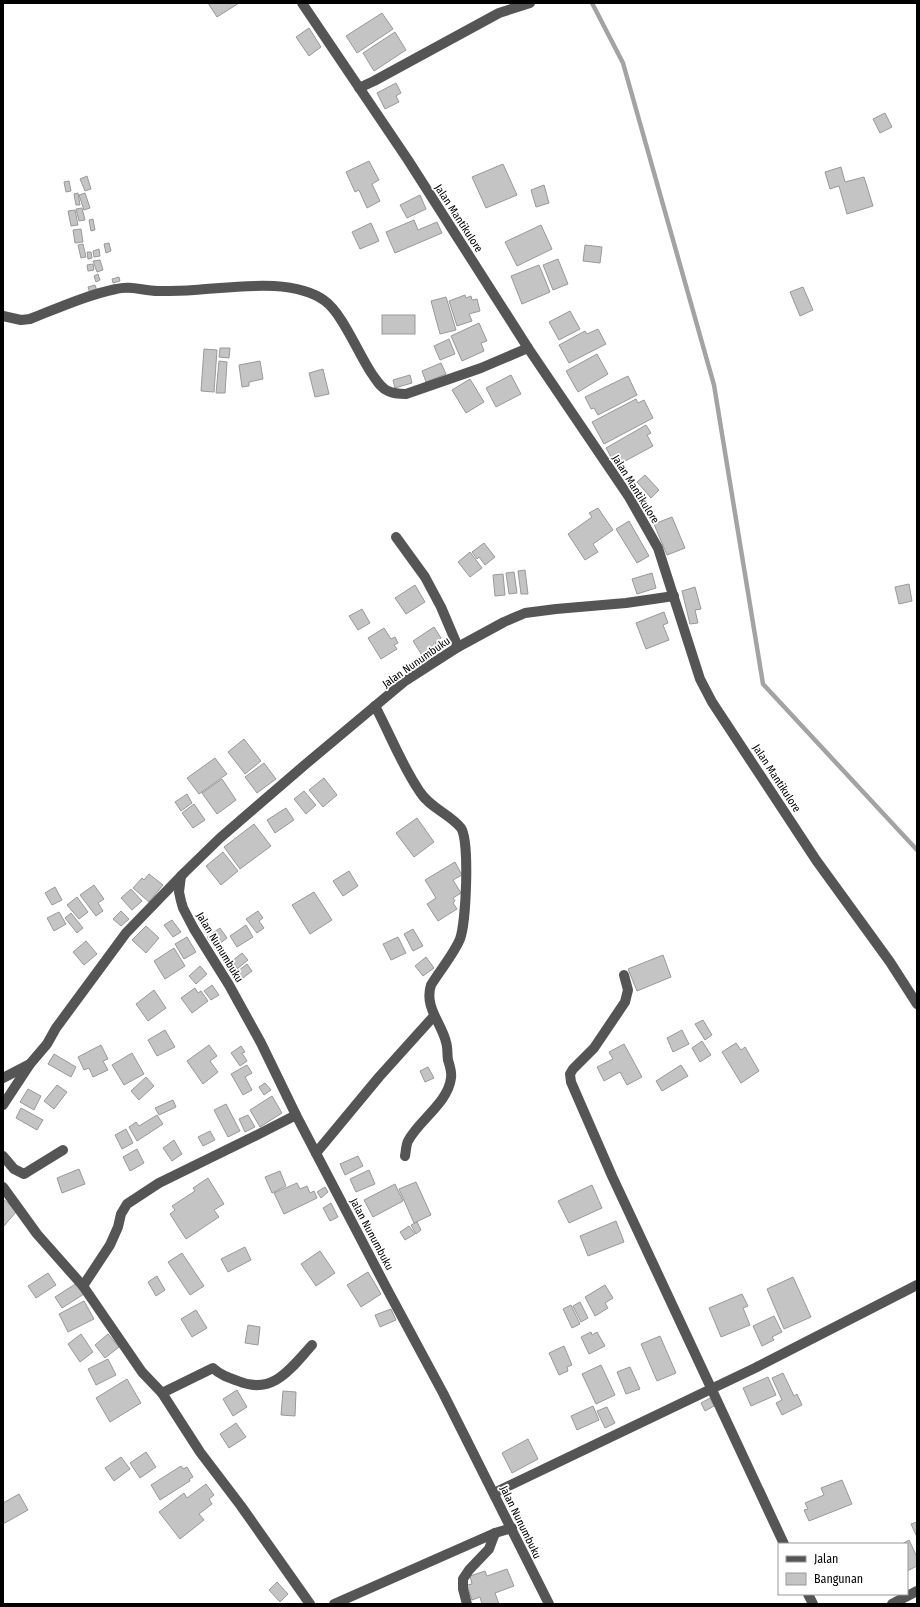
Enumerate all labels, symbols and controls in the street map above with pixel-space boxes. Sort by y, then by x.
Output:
street label: Jalan Mantikulore [432,182,485,255]
street label: Jalan Mantikulore [609,452,662,526]
street label: Jalan Nunumbuku [380,634,453,691]
street label: Jalan Mantikulore [750,742,803,815]
street label: Jalan Nunumbuku [193,910,246,985]
street label: Jalan Nunumbuku [347,1196,396,1272]
street label: Jalan Nunumbuku [497,1484,544,1561]
legend [778,1543,908,1595]
text: Jalan [814,1552,838,1566]
text: Bangunan [814,1572,863,1586]

